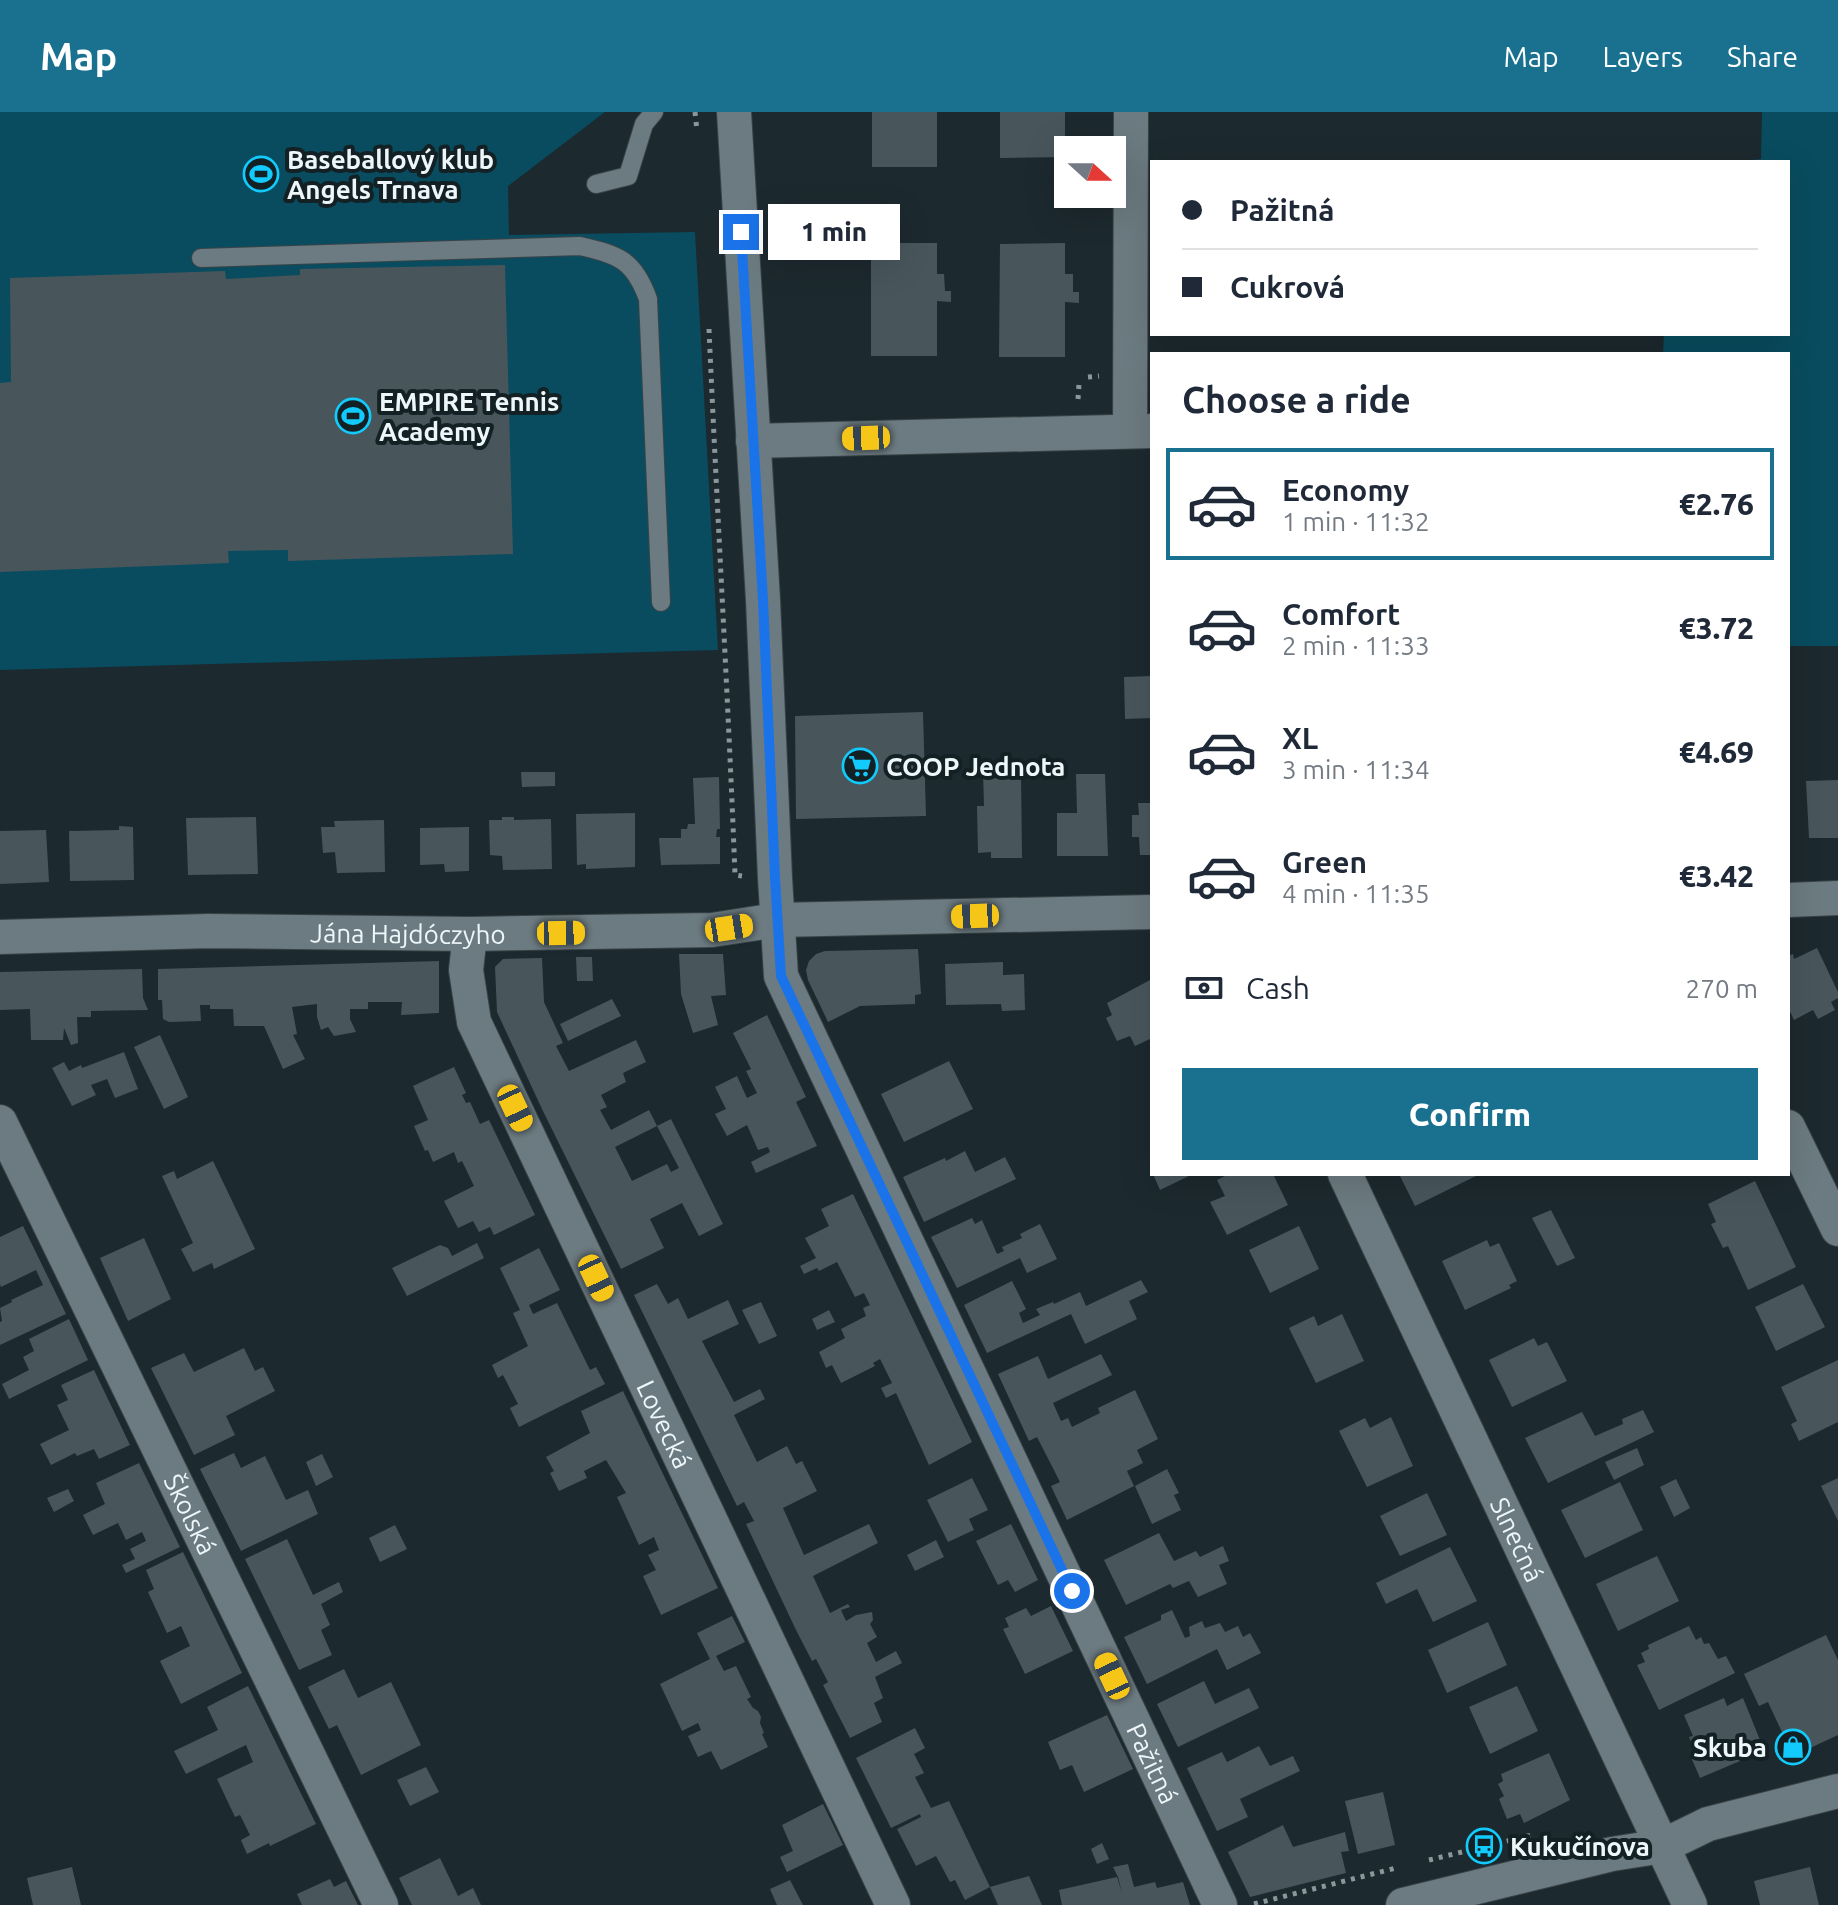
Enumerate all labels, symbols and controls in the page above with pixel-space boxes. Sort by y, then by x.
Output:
text: Map [40,35,117,77]
text: Map [1503,41,1559,72]
text: Layers [1603,41,1683,72]
text: Share [1727,41,1798,72]
north arrow [1054,136,1126,208]
map controls [1054,136,1126,208]
place label: Baseballový klub Angels Trnava [287,145,494,204]
sports icon: Baseballový klub Angels Trnava [242,155,280,193]
text: Pažitná [1230,193,1335,227]
callout: 1 min [769,204,901,260]
route end [723,214,759,250]
text: 1 min [801,217,867,246]
text: Cukrová [1230,270,1345,304]
text: Choose a ride [1182,379,1411,420]
place label: EMPIRE Tennis Academy [379,387,559,446]
sports icon: EMPIRE Tennis Academy [334,397,372,435]
car [842,425,890,451]
icon: car [1186,468,1258,540]
text: Economy [1282,473,1409,507]
text: €2.76 [1679,487,1754,521]
text: 1 min · 11:32 [1282,507,1430,536]
icon: car [1186,592,1258,664]
text: Comfort [1282,597,1400,631]
text: €3.72 [1679,611,1754,645]
text: 2 min · 11:33 [1282,631,1430,660]
icon: car [1186,716,1258,788]
text: XL [1282,721,1318,755]
text: €4.69 [1679,735,1754,769]
supermarket icon: COOP Jednota [841,747,879,785]
place label: COOP Jednota [886,752,1065,781]
text: 3 min · 11:34 [1282,755,1430,784]
icon: car [1186,840,1258,912]
text: Green [1282,845,1367,879]
text: €3.42 [1679,859,1754,893]
text: 4 min · 11:35 [1282,879,1430,908]
car [951,903,999,929]
car [703,912,755,944]
street label: Jána Hajdóczyho [310,918,506,949]
car [537,921,585,945]
icon: cash [1182,966,1226,1010]
text: Cash [1246,971,1310,1005]
text: 270 m [1686,974,1758,1003]
button: Confirm [1182,1068,1758,1160]
car [494,1081,536,1135]
car [575,1251,617,1305]
street label: Lovecká [632,1376,698,1473]
street label: Školská [159,1469,223,1559]
street label: Slnečná [1485,1492,1550,1586]
route start [1054,1573,1090,1609]
car [1091,1649,1133,1703]
street label: Pažitná [1122,1718,1184,1808]
shop icon: Skuba [1774,1728,1812,1766]
place label: Skuba [1693,1733,1767,1762]
bus stop icon: Kukučínova [1465,1827,1503,1865]
place label: Kukučínova [1510,1832,1650,1861]

